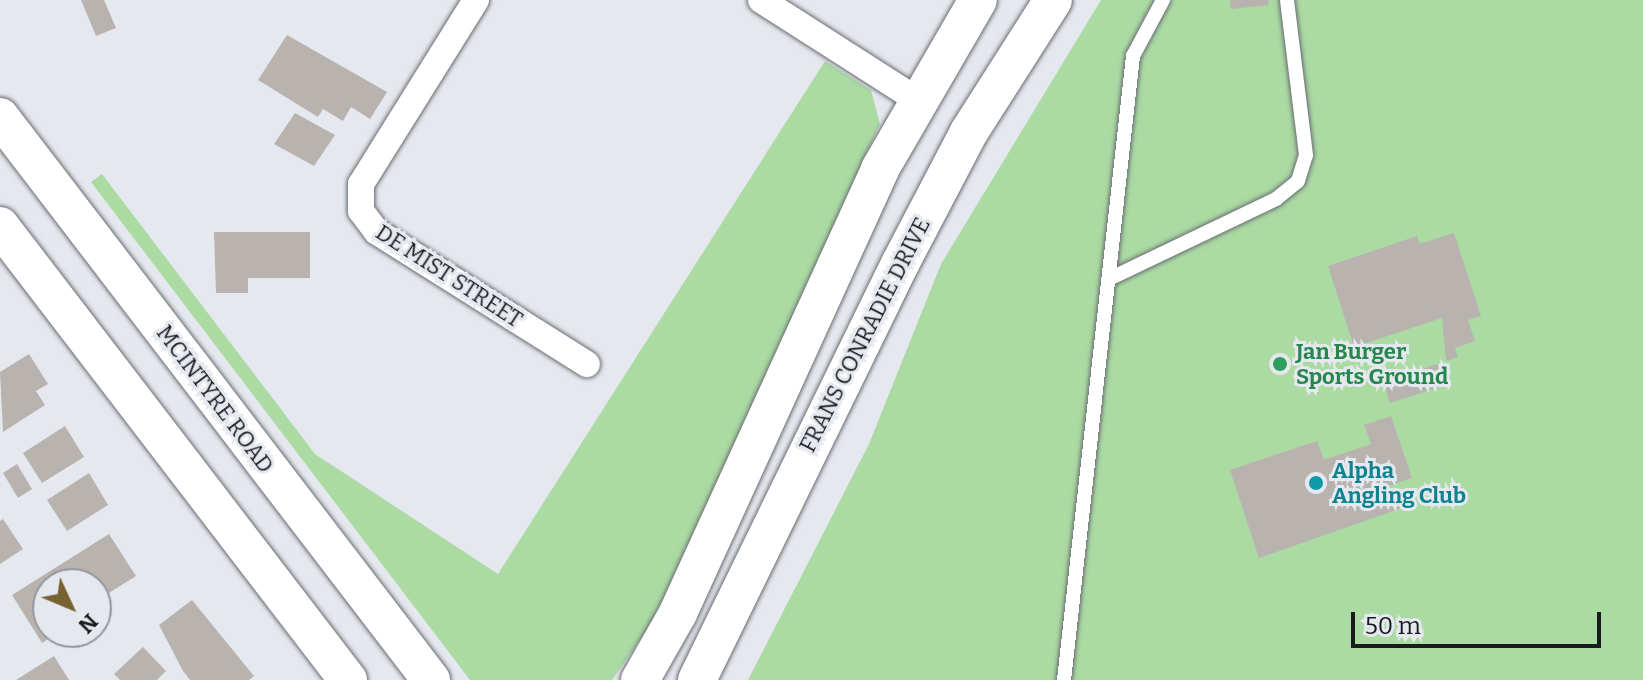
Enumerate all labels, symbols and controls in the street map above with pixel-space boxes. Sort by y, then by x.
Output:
street label: FRANS CONRADIE DRIVE [794,213,936,457]
street label: DE MIST STREET [371,219,527,333]
street label: MCINTYRE ROAD [151,320,279,478]
place label: Jan Burger Sports Ground [1296,338,1448,390]
marker: Jan Burger Sports Ground [1271,355,1289,373]
place label: Alpha Angling Club [1332,457,1466,508]
marker: Alpha Angling Club [1307,474,1325,492]
north arrow [32,568,112,648]
scale bar [1355,596,1605,646]
text: N [73,608,104,639]
text: 50 m [1365,612,1421,640]

